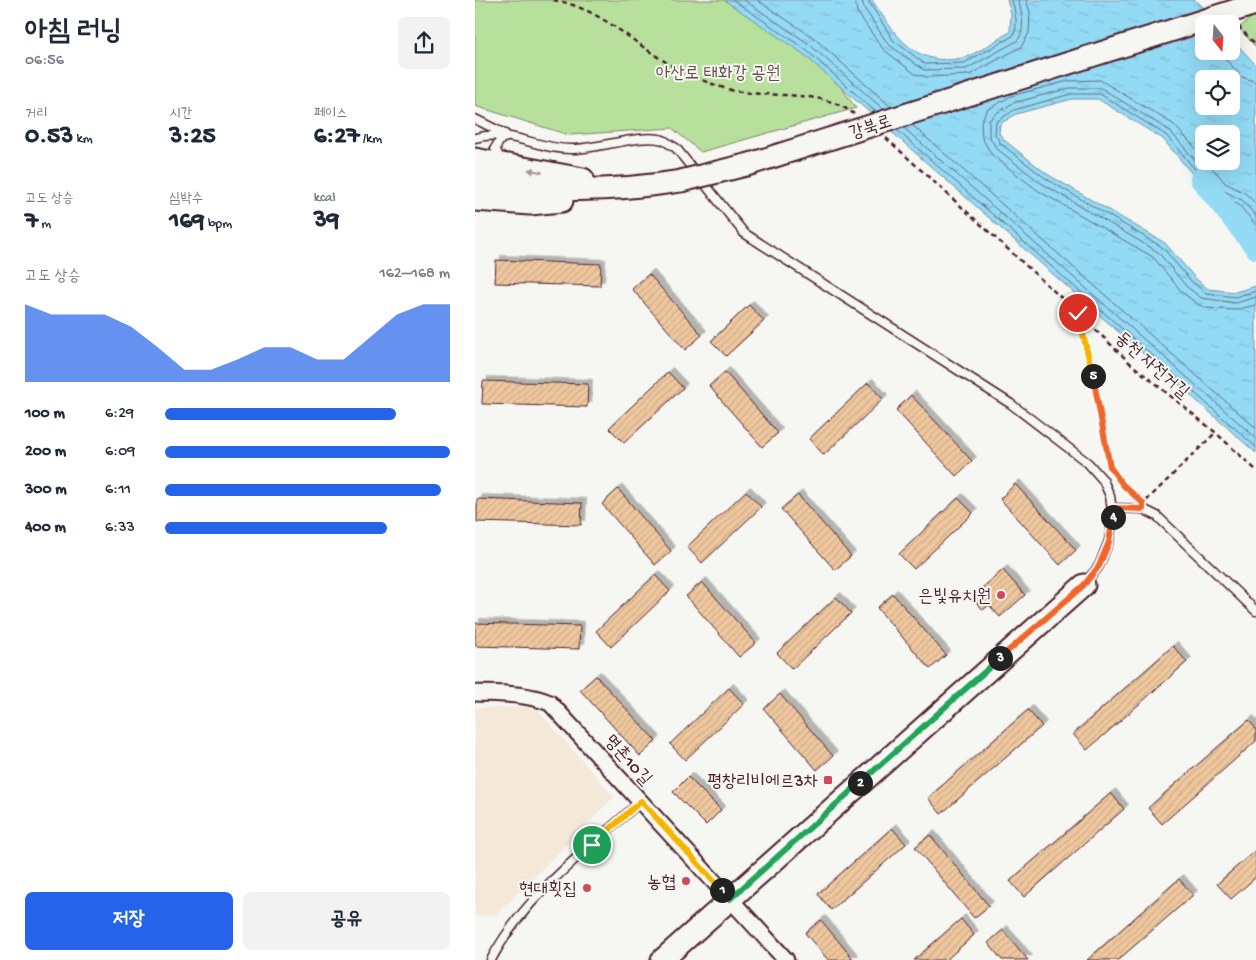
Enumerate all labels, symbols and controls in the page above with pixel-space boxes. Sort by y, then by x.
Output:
north arrow [1195,15,1240,60]
map controls [1195,15,1240,170]
text: 아침 러닝 [25,16,122,49]
button: share [398,17,450,69]
text: 06:56 [25,52,64,71]
park label: 아산로 태화강 공원 [656,64,780,85]
button: locate [1195,70,1240,115]
text: 거리 [25,106,48,123]
text: 시간 [169,106,192,123]
text: 페이스 [314,106,347,123]
street label: 강북로 [847,112,895,145]
text: 0.53 [25,123,73,152]
text: 3:25 [169,123,216,152]
text: 6:27 [314,123,359,152]
button: layers [1195,125,1240,170]
text: km [73,131,93,148]
text: /km [359,131,382,148]
one-way arrow [527,166,543,174]
text: kcal [314,190,336,207]
text: 고도 상승 [25,191,73,208]
text: 심박수 [169,191,203,208]
text: 39 [314,207,339,236]
text: 7 [25,208,38,237]
text: 169 [169,208,205,237]
text: m [38,216,51,233]
text: bpm [205,216,232,233]
text: 162–168 m [379,265,450,284]
text: 고도 상승 [25,268,80,287]
pin [1057,292,1099,334]
icon: check [1064,299,1092,327]
street label: 동천 자전거길 [1110,328,1193,404]
pin: 5 [1081,364,1105,388]
text: 5 [1090,368,1097,385]
text: 100 m [25,405,65,424]
text: 6:29 [105,405,134,424]
text: 200 m [25,443,66,462]
text: 6:09 [105,443,135,462]
text: 300 m [25,481,67,500]
text: 6:11 [105,481,131,500]
pin: 4 [1101,504,1125,530]
text: 4 [1110,509,1117,526]
text: 400 m [25,519,66,538]
text: 6:33 [105,519,135,538]
place label: 은빛유치원 [919,587,991,608]
marker: 은빛유치원 [995,589,1007,601]
pin: 3 [987,646,1013,670]
text: 3 [997,650,1004,667]
street label: 명촌10길 [599,731,656,791]
pin: 2 [847,770,873,796]
place label: 평창리비에르3차 [707,772,818,793]
marker: 평창리비에르3차 [822,774,834,786]
text: 2 [857,775,864,792]
pin [571,824,613,866]
icon: arrive [578,831,606,859]
place label: 농협 [647,873,676,894]
marker: 농협 [680,875,692,887]
pin: 1 [709,878,735,902]
place label: 현대횟집 [519,879,577,901]
marker: 현대횟집 [581,882,593,894]
text: 1 [720,882,725,899]
button: 저장 [25,892,233,950]
button: 공유 [243,892,450,950]

